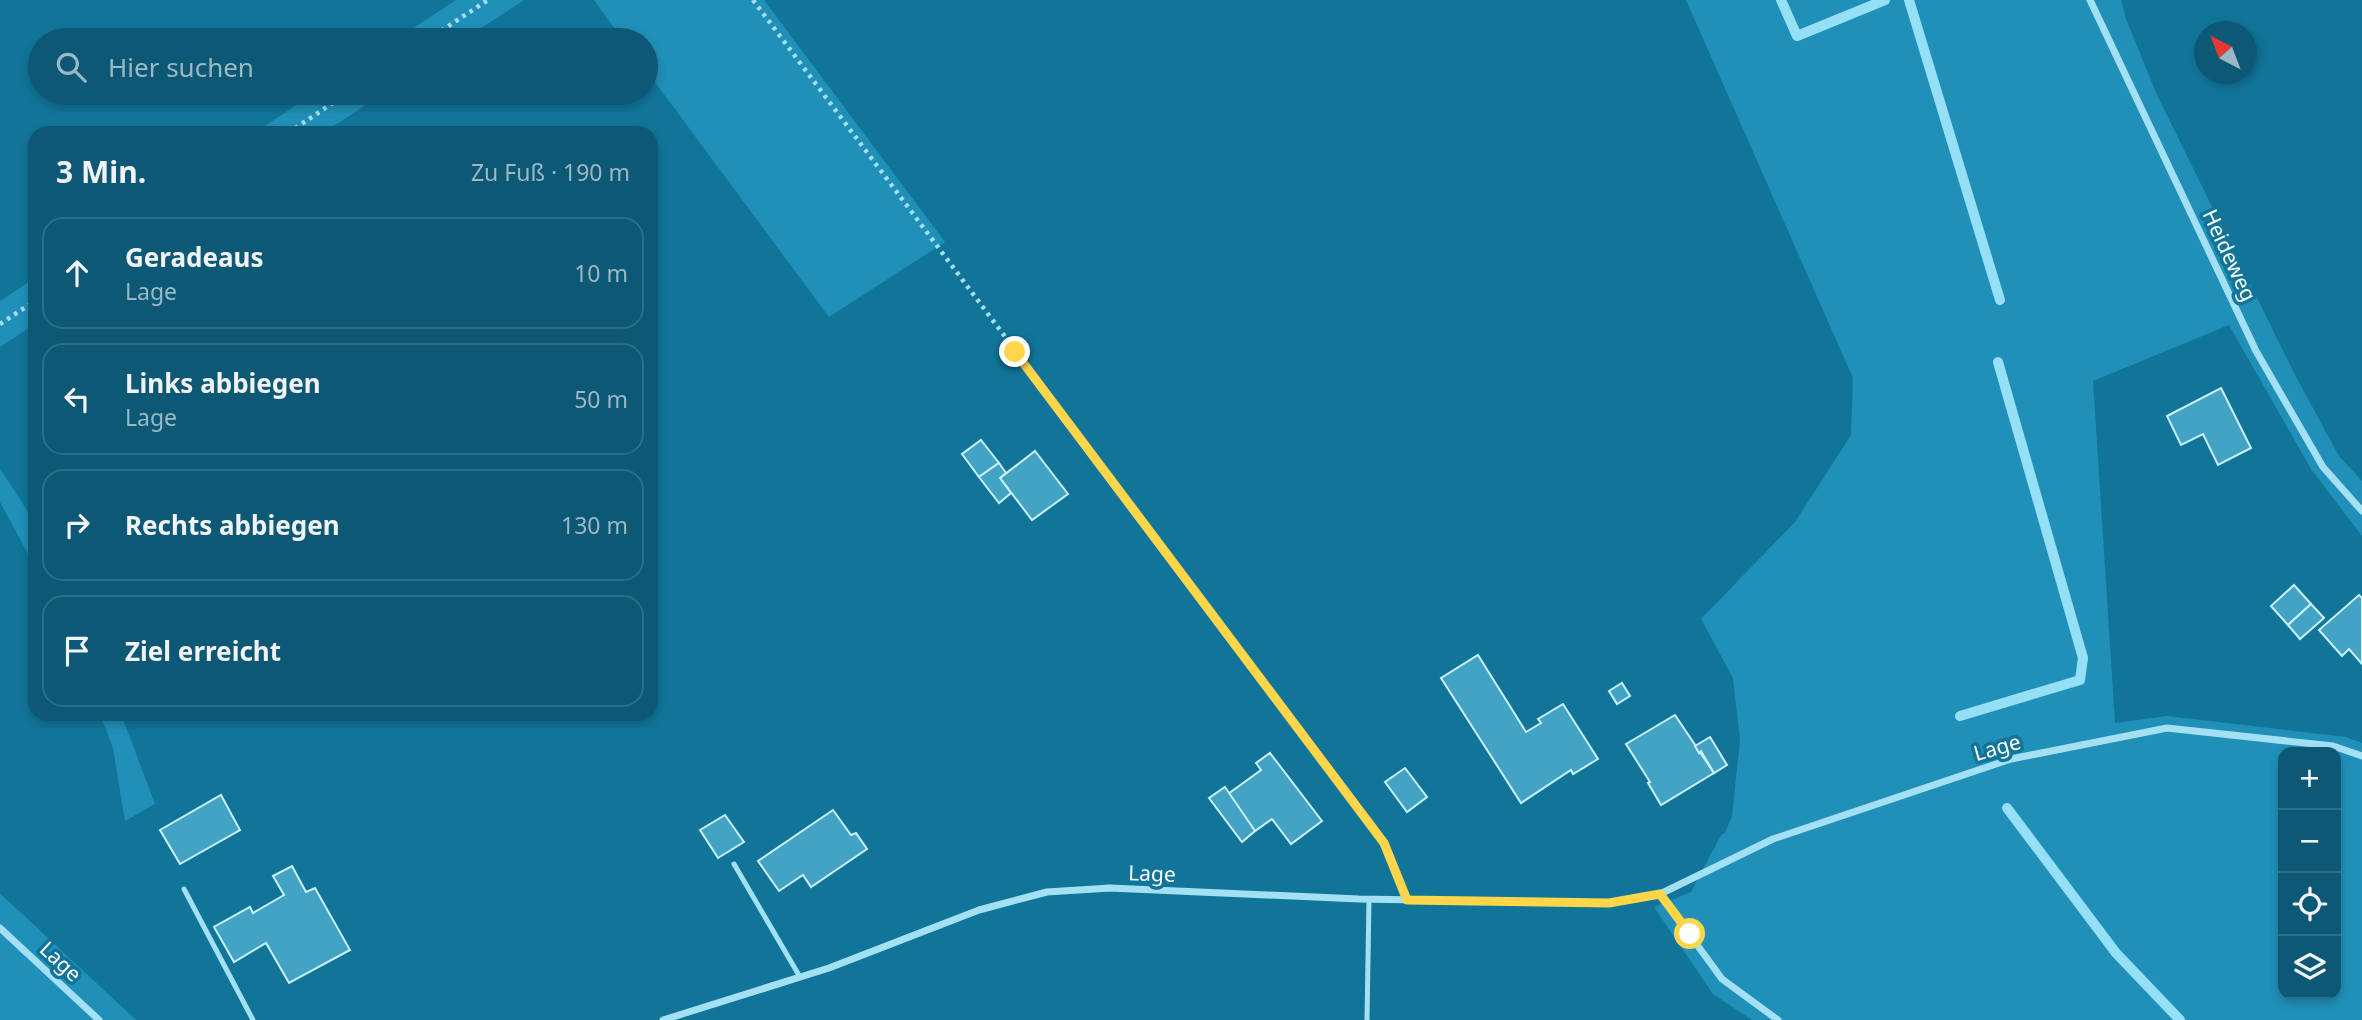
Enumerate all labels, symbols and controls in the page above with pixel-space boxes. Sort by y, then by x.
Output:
north arrow [2194,21,2257,84]
search box [28,28,658,105]
icon: search [52,48,90,86]
text: Hier suchen [108,49,254,85]
text: 3 Min. [56,151,146,192]
text: Zu Fuß · 190 m [471,156,630,188]
street label: Heideweg [2197,204,2263,306]
text: Geradeaus [125,239,264,275]
icon: ahead [58,254,96,292]
text: 10 m [574,257,628,289]
text: Lage [125,275,177,307]
route end [999,336,1030,367]
text: Links abbiegen [125,365,321,401]
icon: left [58,380,96,418]
text: 50 m [574,383,628,415]
text: Lage [125,401,177,433]
icon: right [58,506,96,544]
text: Rechts abbiegen [125,507,340,543]
text: 130 m [561,509,628,541]
icon: arrive [58,632,96,670]
text: Ziel erreicht [125,633,281,669]
street label: Lage [1970,727,2024,767]
map controls [2278,747,2341,999]
button: + [2278,747,2341,810]
button: − [2278,810,2341,873]
street label: Lage [1128,858,1176,888]
button: locate [2278,873,2341,936]
route start [1674,918,1705,949]
street label: Lage [34,935,88,987]
button: layers [2278,936,2341,999]

